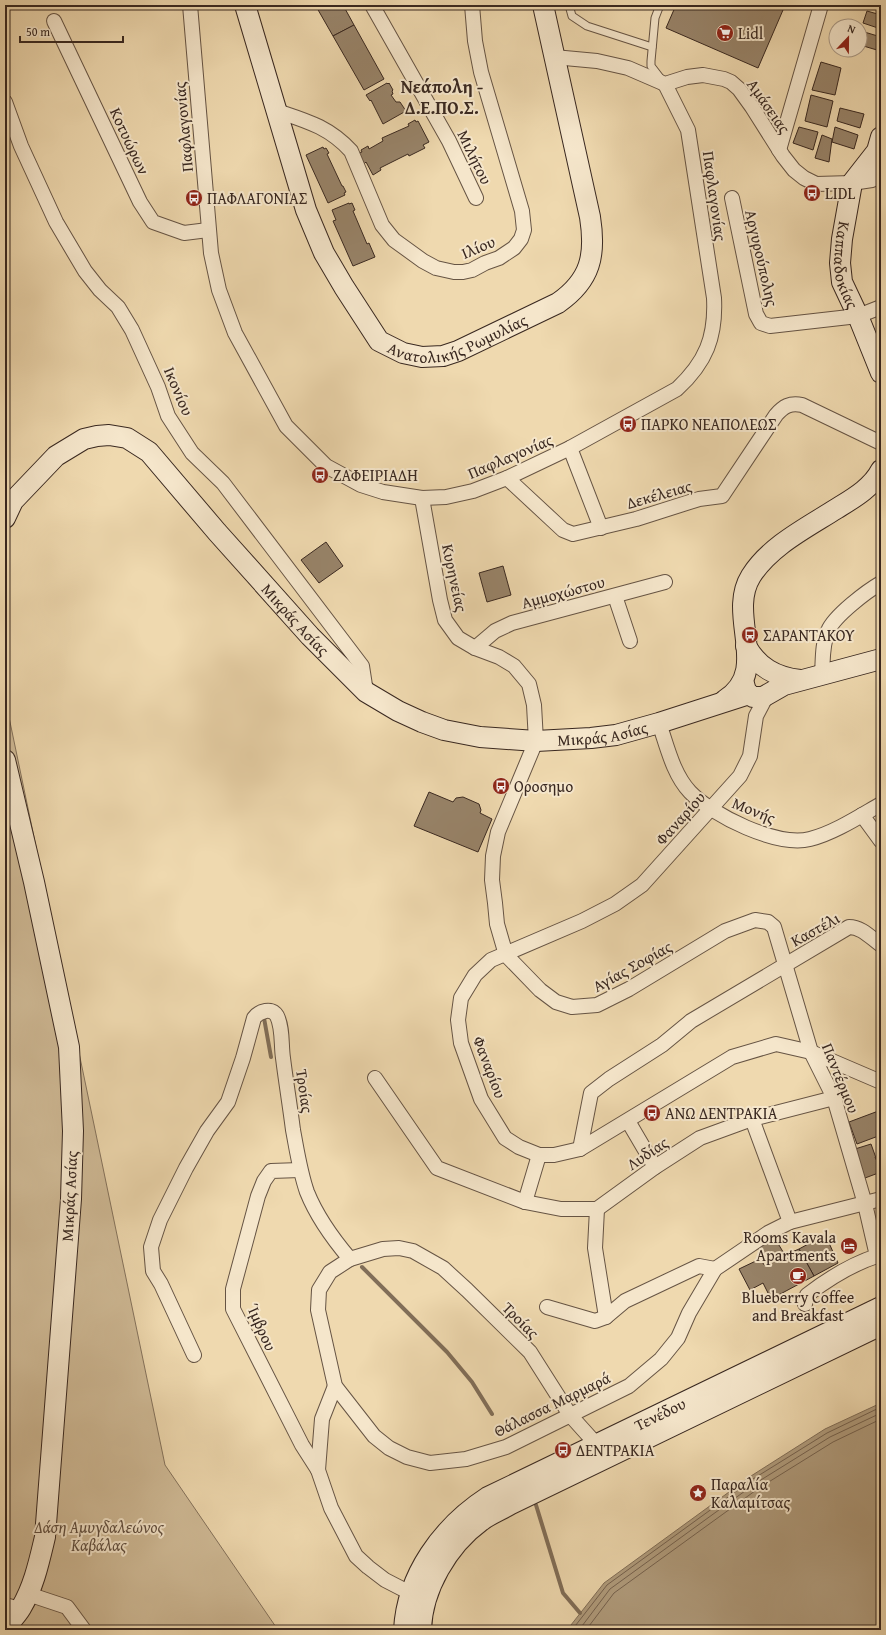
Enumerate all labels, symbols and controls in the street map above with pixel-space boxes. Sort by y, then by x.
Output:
scale bar [20,18,123,44]
north arrow [828,18,868,58]
text: N [845,20,859,38]
place label: Lidl [738,21,764,45]
text: 50 m [26,23,50,40]
supermarket icon: Lidl [715,23,735,43]
district label: Νεάπολη - Δ.Ε.ΠΟ.Σ. [401,73,484,121]
street label: Αμάσειας [741,74,797,138]
street label: Παφλαγονίας [167,81,199,173]
street label: Κοτυώρων [104,103,156,179]
street label: Μιλήτου [451,126,499,188]
street label: Παφλαγονίας [697,149,733,243]
place label: LIDL [825,181,855,205]
bus stop icon: LIDL [802,183,822,203]
place label: ΠΑΦΛΑΓΟΝΙΑΣ [207,186,307,210]
bus stop icon: ΠΑΦΛΑΓΟΝΙΑΣ [184,188,204,208]
street label: Αργυρούπολης [739,207,785,309]
street label: Καππαδοκίας [828,220,865,313]
street label: Ιλίου [457,229,499,265]
street label: Ανατολικής Ρωμυλίας [384,308,531,369]
street label: Ικονίου [158,363,200,419]
place label: ΠΑΡΚΟ ΝΕΑΠΟΛΕΩΣ [641,412,776,436]
bus stop icon: ΠΑΡΚΟ ΝΕΑΠΟΛΕΩΣ [618,414,638,434]
street label: Παφλαγονίας [464,427,557,485]
place label: ΖΑΦΕΙΡΙΑΔΗ [333,463,418,487]
bus stop icon: ΖΑΦΕΙΡΙΑΔΗ [310,465,330,485]
street label: Δεκέλειας [624,473,695,515]
street label: Κυρηνείας [436,542,474,614]
street label: Αμμοχώστου [519,569,607,615]
street label: Μικράς Ασίας [256,578,335,661]
place label: ΣΑΡΑΝΤΑΚΟΥ [763,623,855,647]
bus stop icon: ΣΑΡΑΝΤΑΚΟΥ [740,625,760,645]
street label: Μικράς Ασίας [557,715,650,752]
place label: Οροσημο [514,774,573,798]
bus stop icon: Οροσημο [491,776,511,796]
street label: Φαναρίου [649,786,711,850]
street label: Μονής [729,790,779,830]
street label: Καστέλι [786,906,844,952]
street label: Αγίας Σοφίας [588,934,676,998]
street label: Φαναρίου [467,1032,513,1102]
street label: Παντέρμου [816,1039,866,1117]
street label: Τροίας [290,1068,320,1115]
place label: ΑΝΩ ΔΕΝΤΡΑΚΙΑ [665,1101,778,1125]
bus stop icon: ΑΝΩ ΔΕΝΤΡΑΚΙΑ [642,1103,662,1123]
street label: Λυδίας [621,1130,673,1176]
street label: Μικράς Ασίας [55,1150,83,1242]
place label: Rooms Kavala Apartments [743,1225,836,1267]
hotel icon: Rooms Kavala Apartments [839,1236,859,1256]
cafe icon: Blueberry Coffee and Breakfast [788,1266,808,1286]
place label: Blueberry Coffee and Breakfast [742,1285,854,1327]
street label: Τροίας [497,1296,545,1344]
street label: Ίμβρου [241,1299,283,1355]
street label: Θάλασσα Μαρμαρά [490,1365,615,1443]
street label: Τενέδου [630,1391,690,1437]
place label: ΔΕΝΤΡΑΚΙΑ [576,1438,655,1462]
bus stop icon: ΔΕΝΤΡΑΚΙΑ [553,1440,573,1460]
place label: Παραλία Καλαμίτσας [711,1472,790,1514]
place icon: Παραλία Καλαμίτσας [688,1483,708,1503]
park label: Δάση Αμυγδαλεώνος Καβάλας [34,1515,165,1557]

